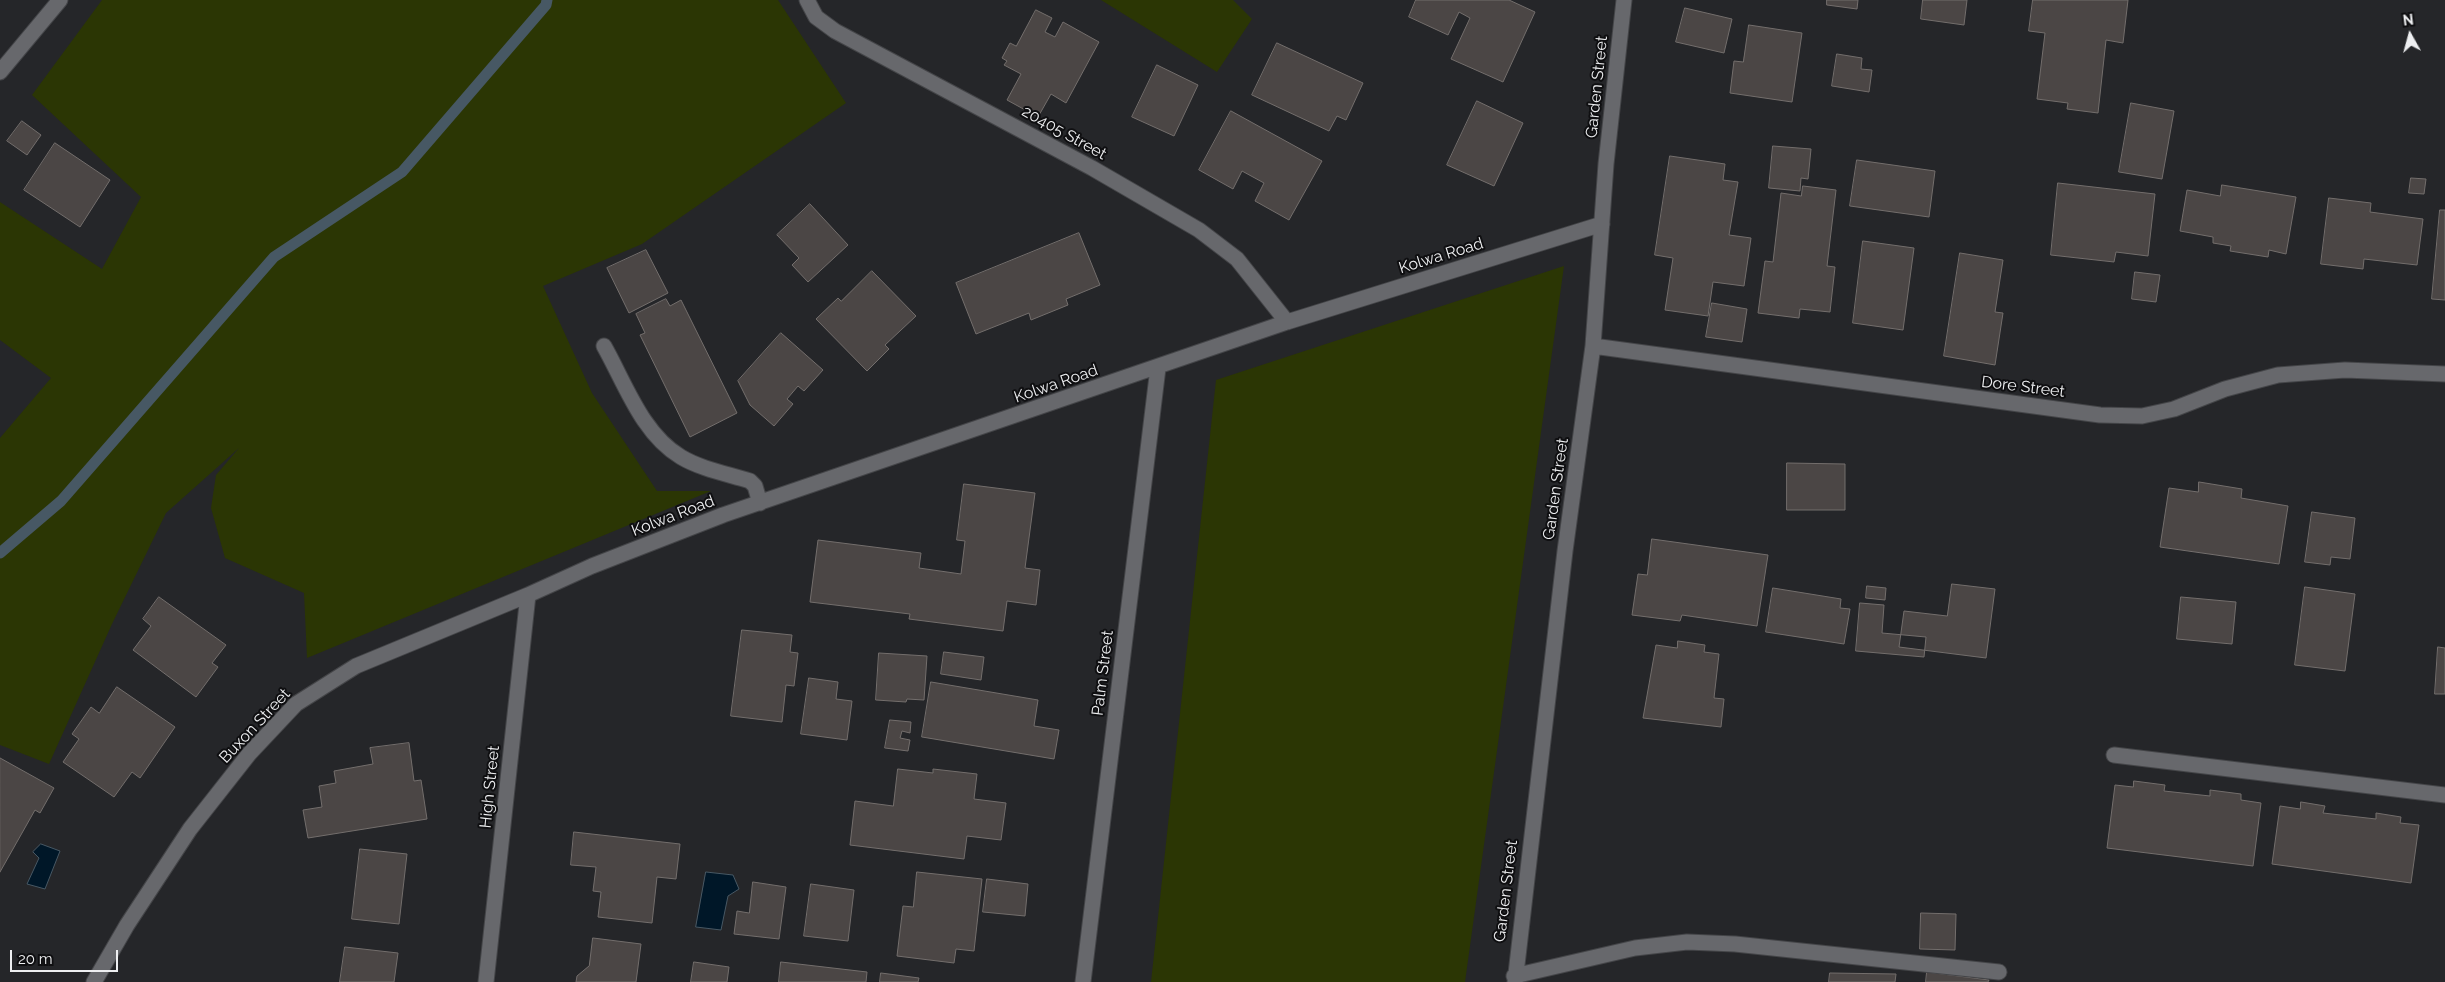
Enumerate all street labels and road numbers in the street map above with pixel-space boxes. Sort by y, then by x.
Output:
street label: Garden Street [1582,35,1612,139]
street label: 20405 Street [1018,102,1110,164]
street label: Kolwa Road [1396,234,1486,278]
street label: Kolwa Road [1012,361,1100,407]
street label: Dore Street [1980,372,2066,402]
street label: Garden Street [1539,437,1573,541]
street label: Kolwa Road [629,491,717,541]
street label: Palm Street [1088,629,1118,717]
street label: Buxon Street [216,685,294,767]
street label: High Street [476,745,504,829]
street label: Garden Street [1490,839,1522,943]

